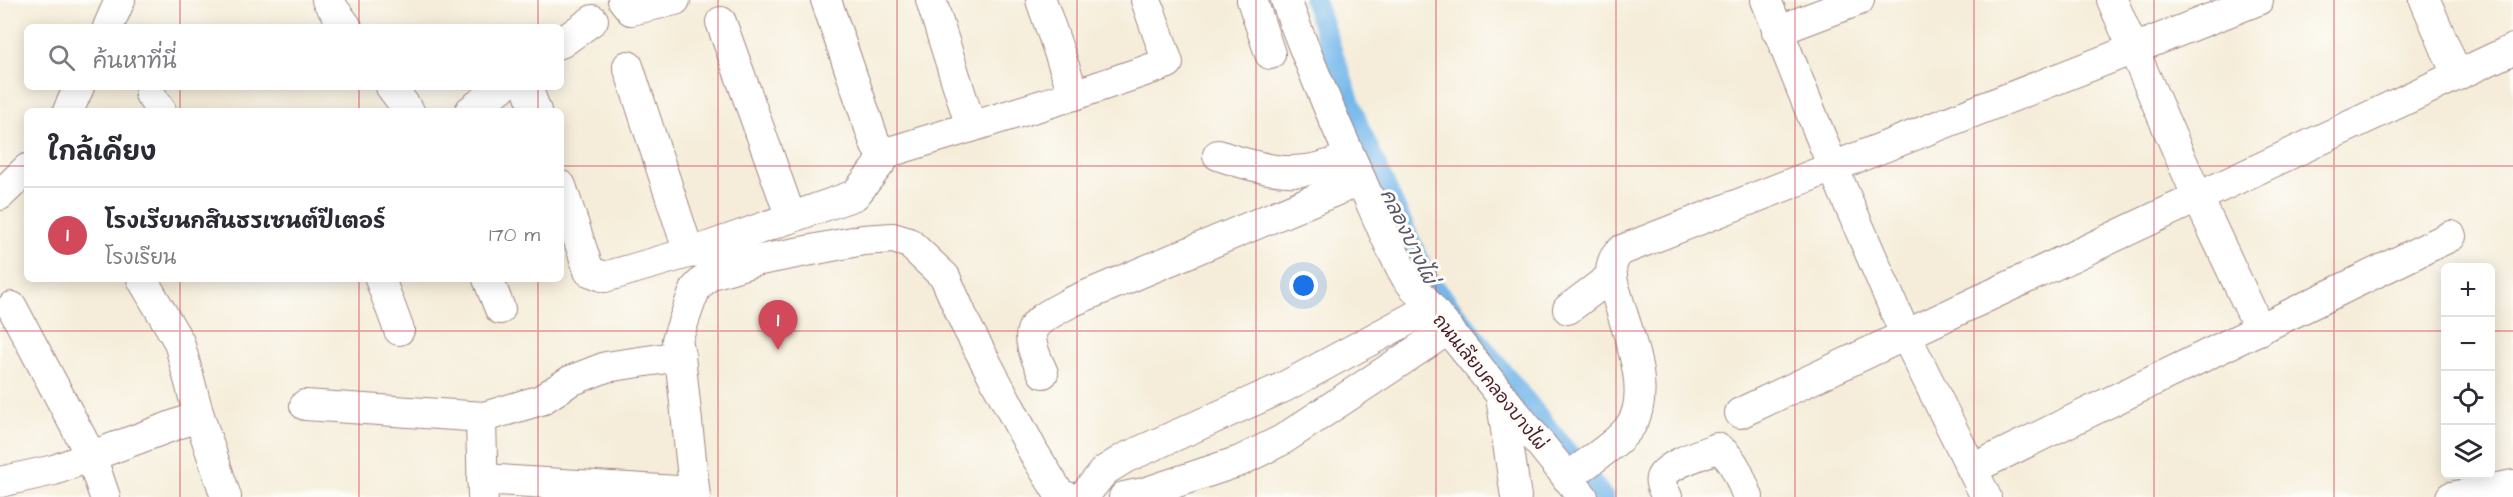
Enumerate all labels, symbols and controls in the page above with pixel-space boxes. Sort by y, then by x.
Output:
search box [24,24,564,90]
icon: search [45,41,78,74]
text: ค้นหาที่นี่ [93,46,177,77]
text: ใกล้เคียง [48,134,156,170]
water label: คลองบางไผ่ [1373,184,1445,292]
text: โรงเรียนกสินธรเซนต์ปีเตอร์ [105,206,385,237]
text: 1 [66,221,69,249]
text: 170 m [489,221,540,249]
text: โรงเรียน [105,244,176,272]
map controls [2441,263,2495,479]
button: + [2441,263,2495,317]
your location [1289,271,1318,300]
pin: 1 [758,300,798,350]
street label: ถนนเลียบคลองบางไผ่ [1427,308,1553,456]
button: − [2441,317,2495,371]
button: locate [2441,371,2495,425]
button: layers [2441,425,2495,479]

